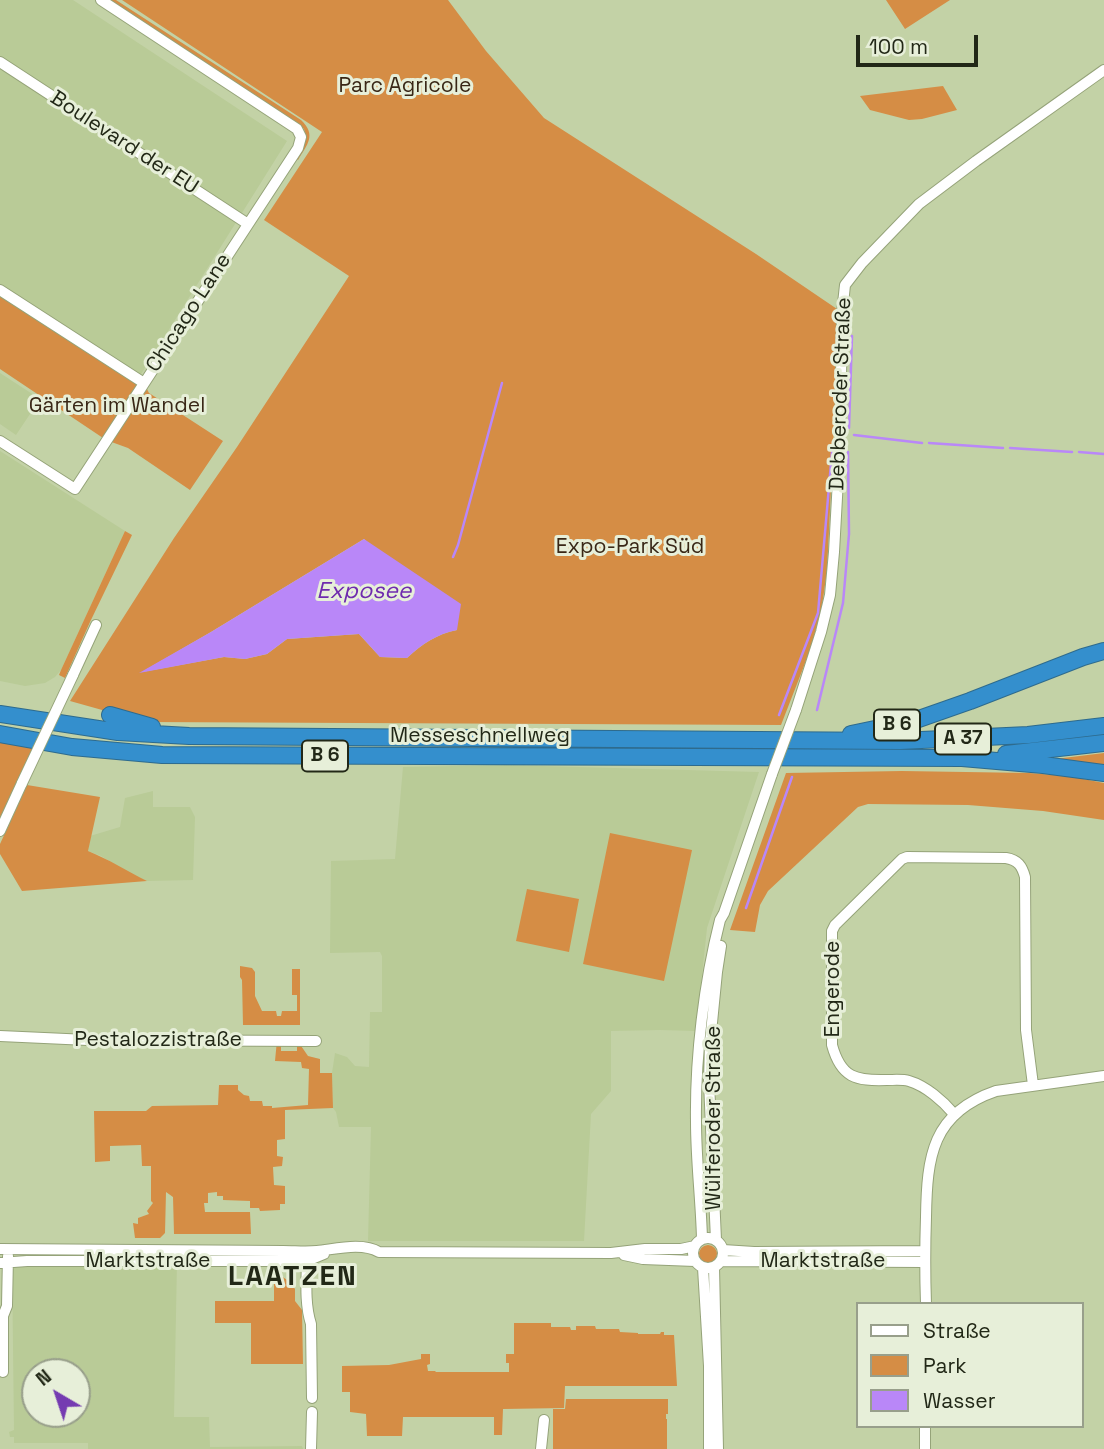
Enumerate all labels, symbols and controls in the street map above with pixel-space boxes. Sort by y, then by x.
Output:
scale bar [859,21,982,65]
text: 100 m [869,33,928,60]
park label: Parc Agricole [339,73,471,99]
street label: Boulevard der EU [45,86,203,200]
street label: Chicago Lane [141,249,237,377]
street label: Debberoder Straße [825,297,857,491]
park label: Gärten im Wandel [29,393,205,419]
park label: Expo-Park Süd [556,534,704,560]
water label: Exposee [317,578,411,606]
road number: B 6 [874,710,920,740]
street label: Messeschnellweg [390,723,570,749]
road number: A 37 [935,724,991,754]
road number: B 6 [302,740,348,772]
street label: Engerode [820,940,846,1038]
street label: Wülferoder Straße [701,1025,727,1211]
street label: Pestalozzistraße [74,1027,242,1053]
street label: Marktstraße [86,1248,210,1274]
street label: Marktstraße [761,1248,885,1274]
district label: LAATZEN [229,1260,357,1294]
legend [856,1302,1083,1428]
text: Straße [923,1317,991,1344]
text: Park [923,1352,967,1379]
north arrow [21,1358,91,1428]
text: N [31,1364,57,1392]
text: Wasser [923,1387,996,1414]

